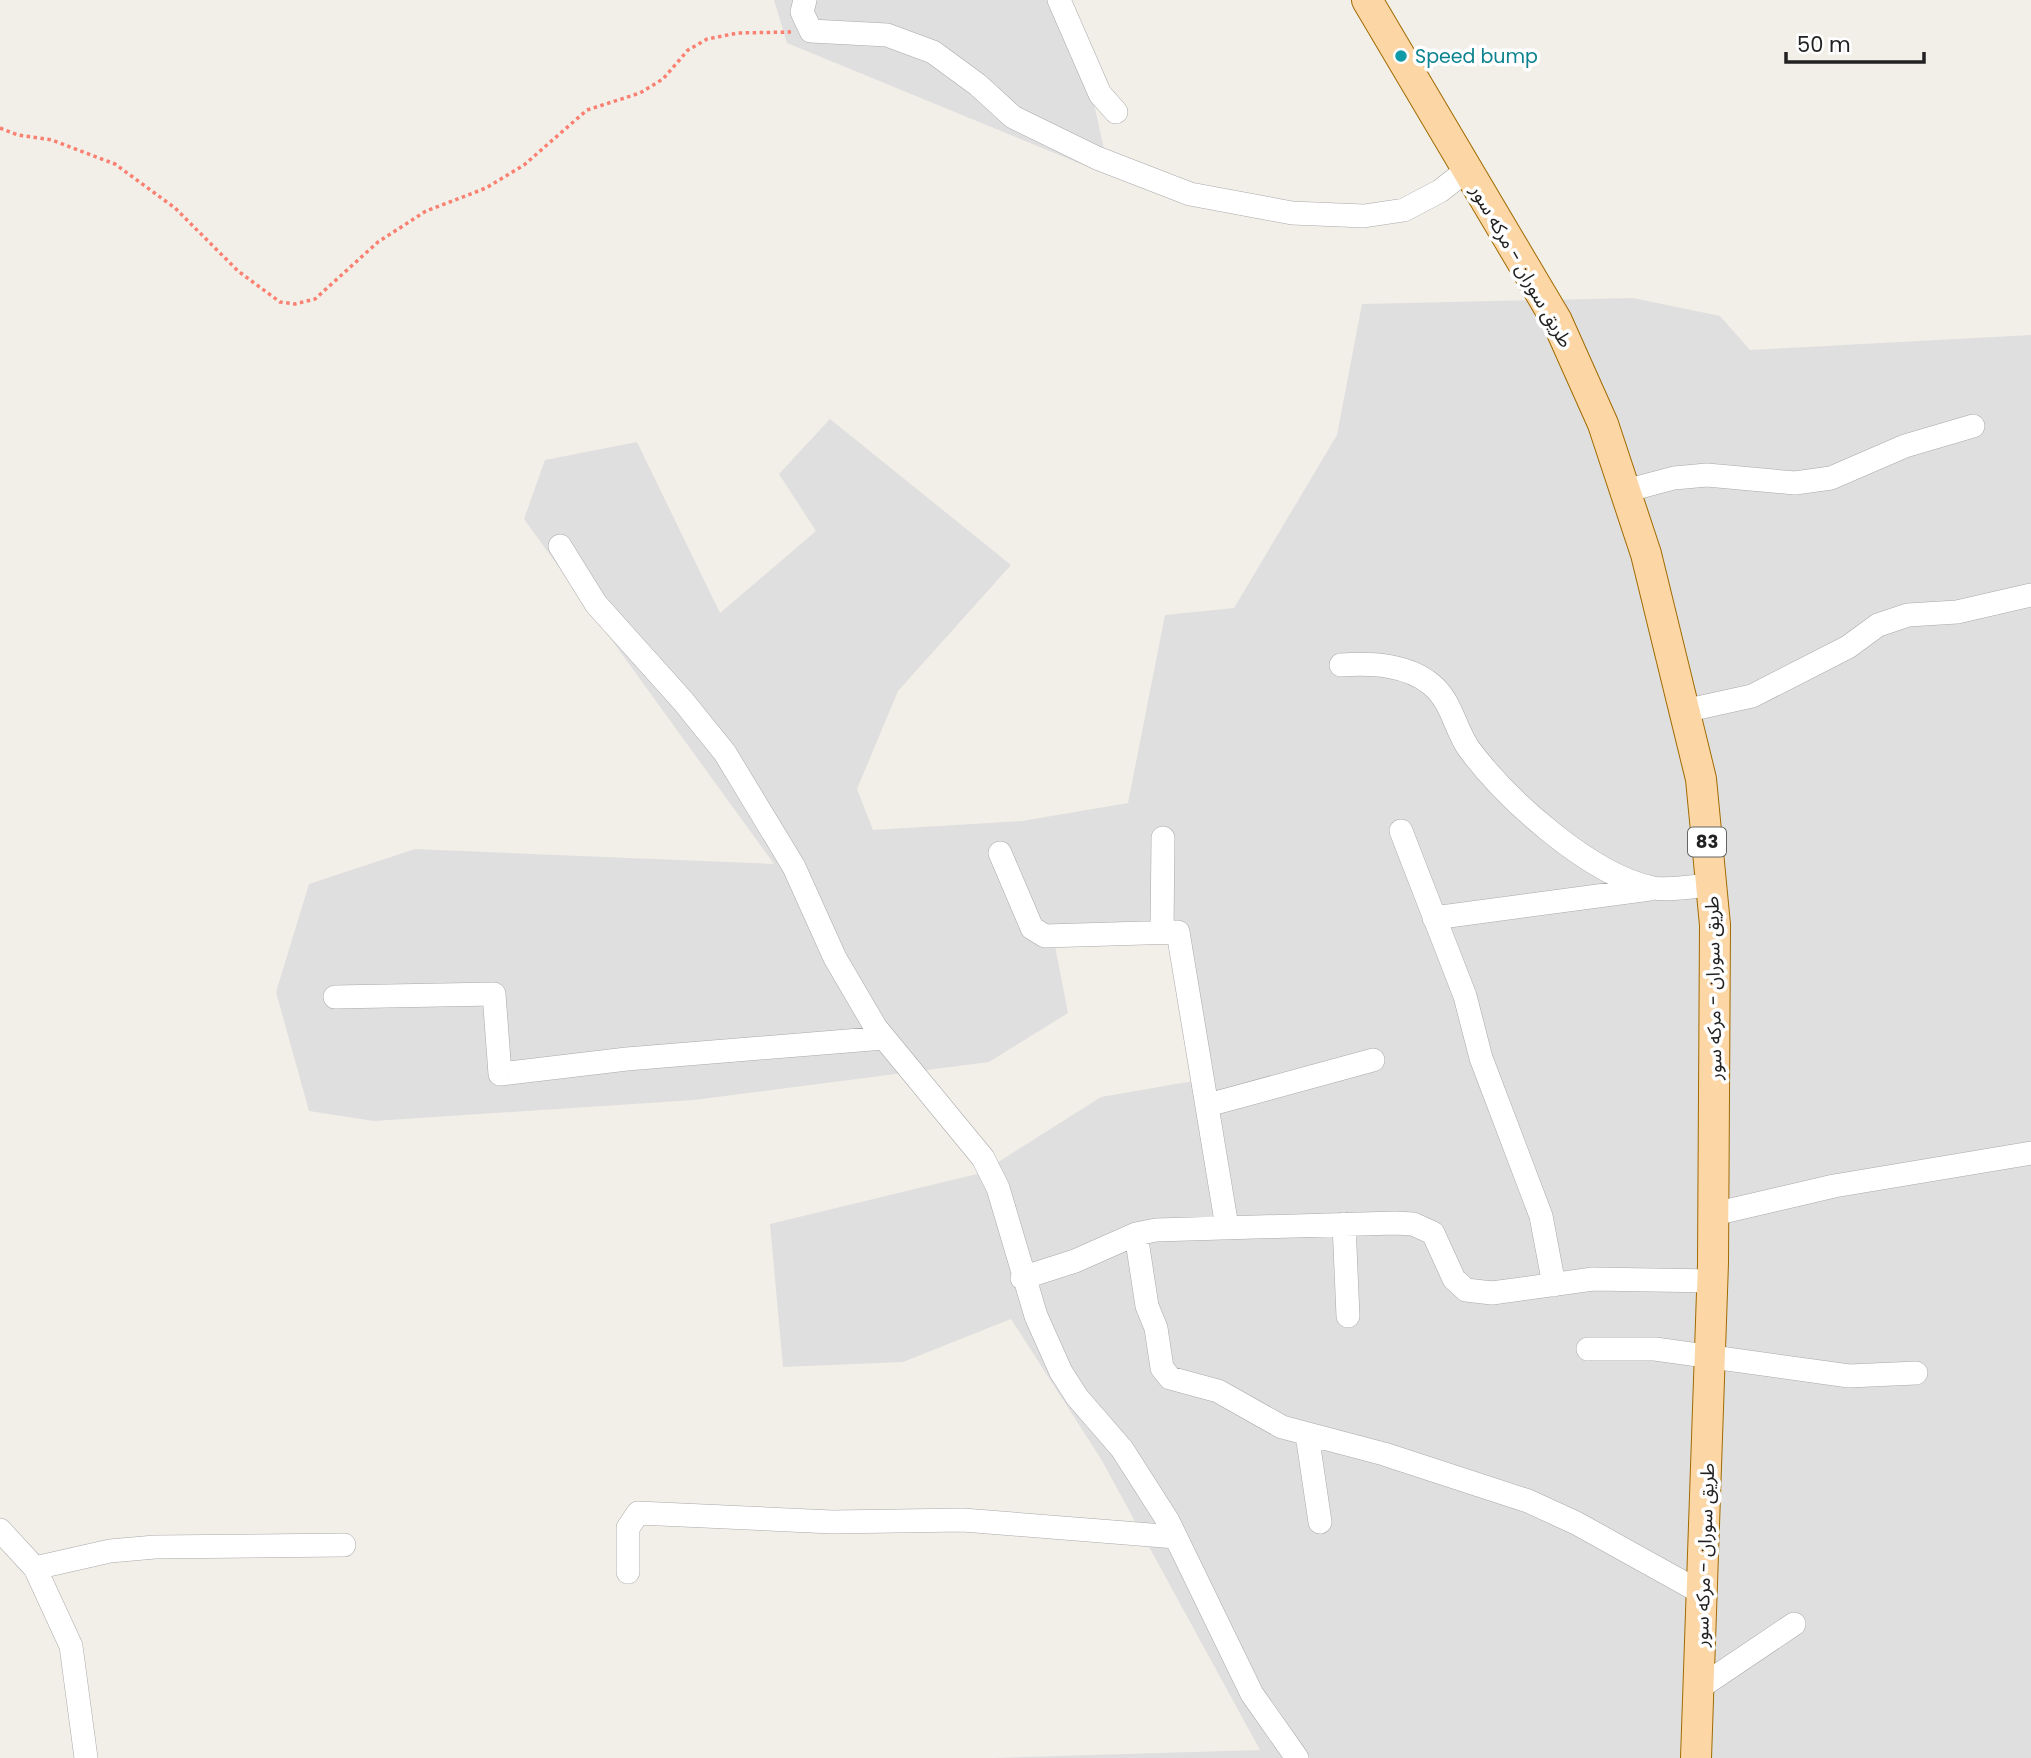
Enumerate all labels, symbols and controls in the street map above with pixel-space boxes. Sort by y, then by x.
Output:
scale bar [1786,21,1924,65]
text: 50 m [1797,30,1851,59]
place label: Speed bump [1415,43,1538,70]
marker: Speed bump [1393,48,1409,64]
street label: طريق سوران - مركه سور [1463,179,1579,353]
road number: 83 [1688,828,1726,856]
street label: طريق سوران - مركه سور [1698,896,1729,1081]
street label: طريق سوران - مركه سور [1688,1462,1721,1649]

